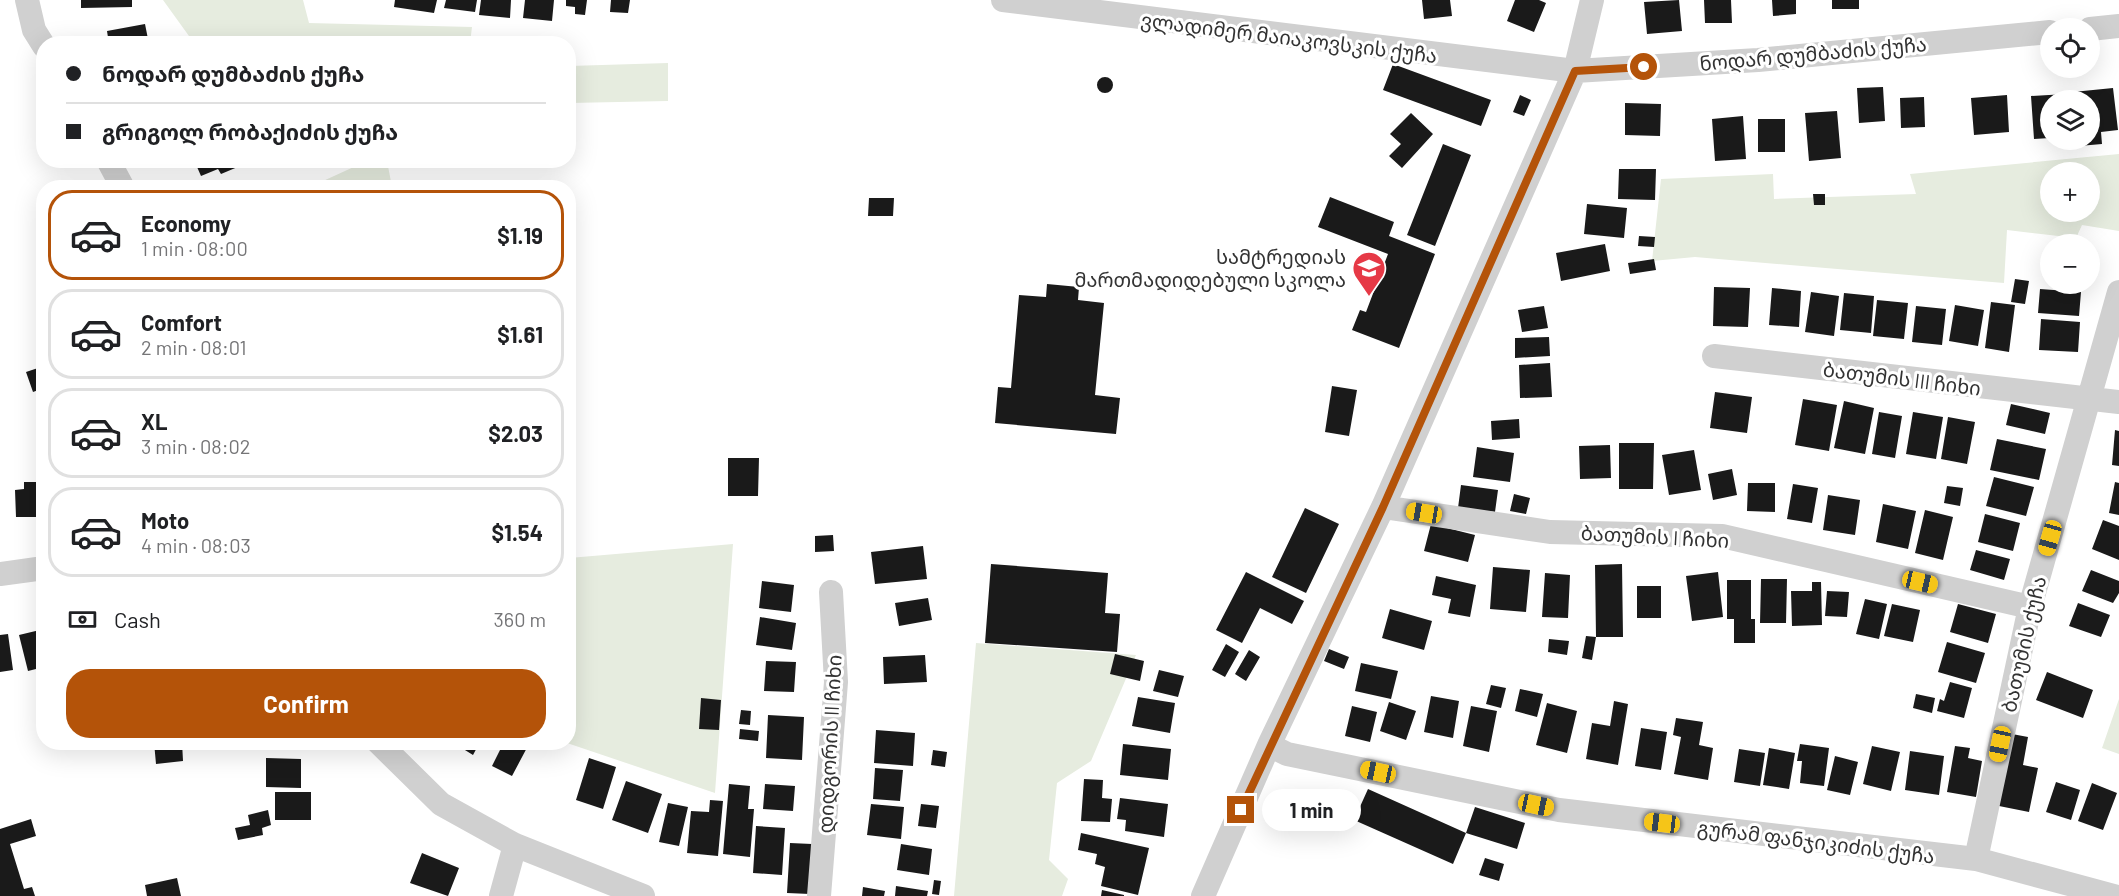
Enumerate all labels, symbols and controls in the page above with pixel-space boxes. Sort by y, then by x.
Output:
street label: ვლადიმერ მაიაკოვსკის ქუჩა [1139,7,1439,69]
map controls [2040,18,2100,294]
button: locate [2040,18,2100,78]
street label: ნოდარ დუმბაძის ქუჩა [1698,31,1928,77]
route start [1630,53,1657,80]
text: ნოდარ დუმბაძის ქუჩა [102,60,364,86]
button: layers [2040,90,2100,150]
text: გრიგოლ რობაქიძის ქუჩა [102,118,398,144]
button: + [2040,162,2100,222]
icon: car [69,208,123,262]
text: Economy [141,210,231,236]
text: $1.19 [497,222,543,248]
button: − [2040,234,2100,294]
text: 1 min · 08:00 [141,236,248,260]
place label: სამტრედიას მართმადიდებული სკოლა [1074,244,1346,293]
school or university icon: სამტრედიას მართმადიდებული სკოლა [1351,250,1387,297]
icon: car [69,307,123,361]
text: Comfort [141,309,222,335]
text: $1.61 [497,321,543,347]
text: 2 min · 08:01 [141,335,247,359]
street label: ბათუმის III ჩიხი [1822,356,1982,401]
icon: car [69,406,123,460]
text: XL [141,408,167,434]
text: $2.03 [488,420,543,446]
text: 3 min · 08:02 [141,434,250,458]
car [1405,501,1443,525]
icon: car [69,505,123,559]
text: Moto [141,507,189,533]
car [2036,518,2064,558]
text: $1.54 [492,519,543,545]
street label: ბათუმის I ჩიხი [1580,520,1730,553]
text: 4 min · 08:03 [141,533,251,557]
car [1900,569,1940,595]
street label: ბათუმის ქუჩა [1996,574,2051,715]
icon: cash [66,603,99,636]
text: Cash [114,606,161,632]
text: 360 m [494,607,546,631]
street label: დიდგორის II ჩიხი [812,654,848,834]
button: Confirm [66,669,546,738]
car [1987,725,2013,763]
car [1359,759,1397,785]
callout: 1 min [1262,789,1361,831]
car [1517,792,1555,818]
route end [1227,796,1254,823]
text: 1 min [1290,798,1333,822]
car [1643,812,1681,834]
street label: გურამ ფანჯიკიძის ქუჩა [1696,815,1936,868]

